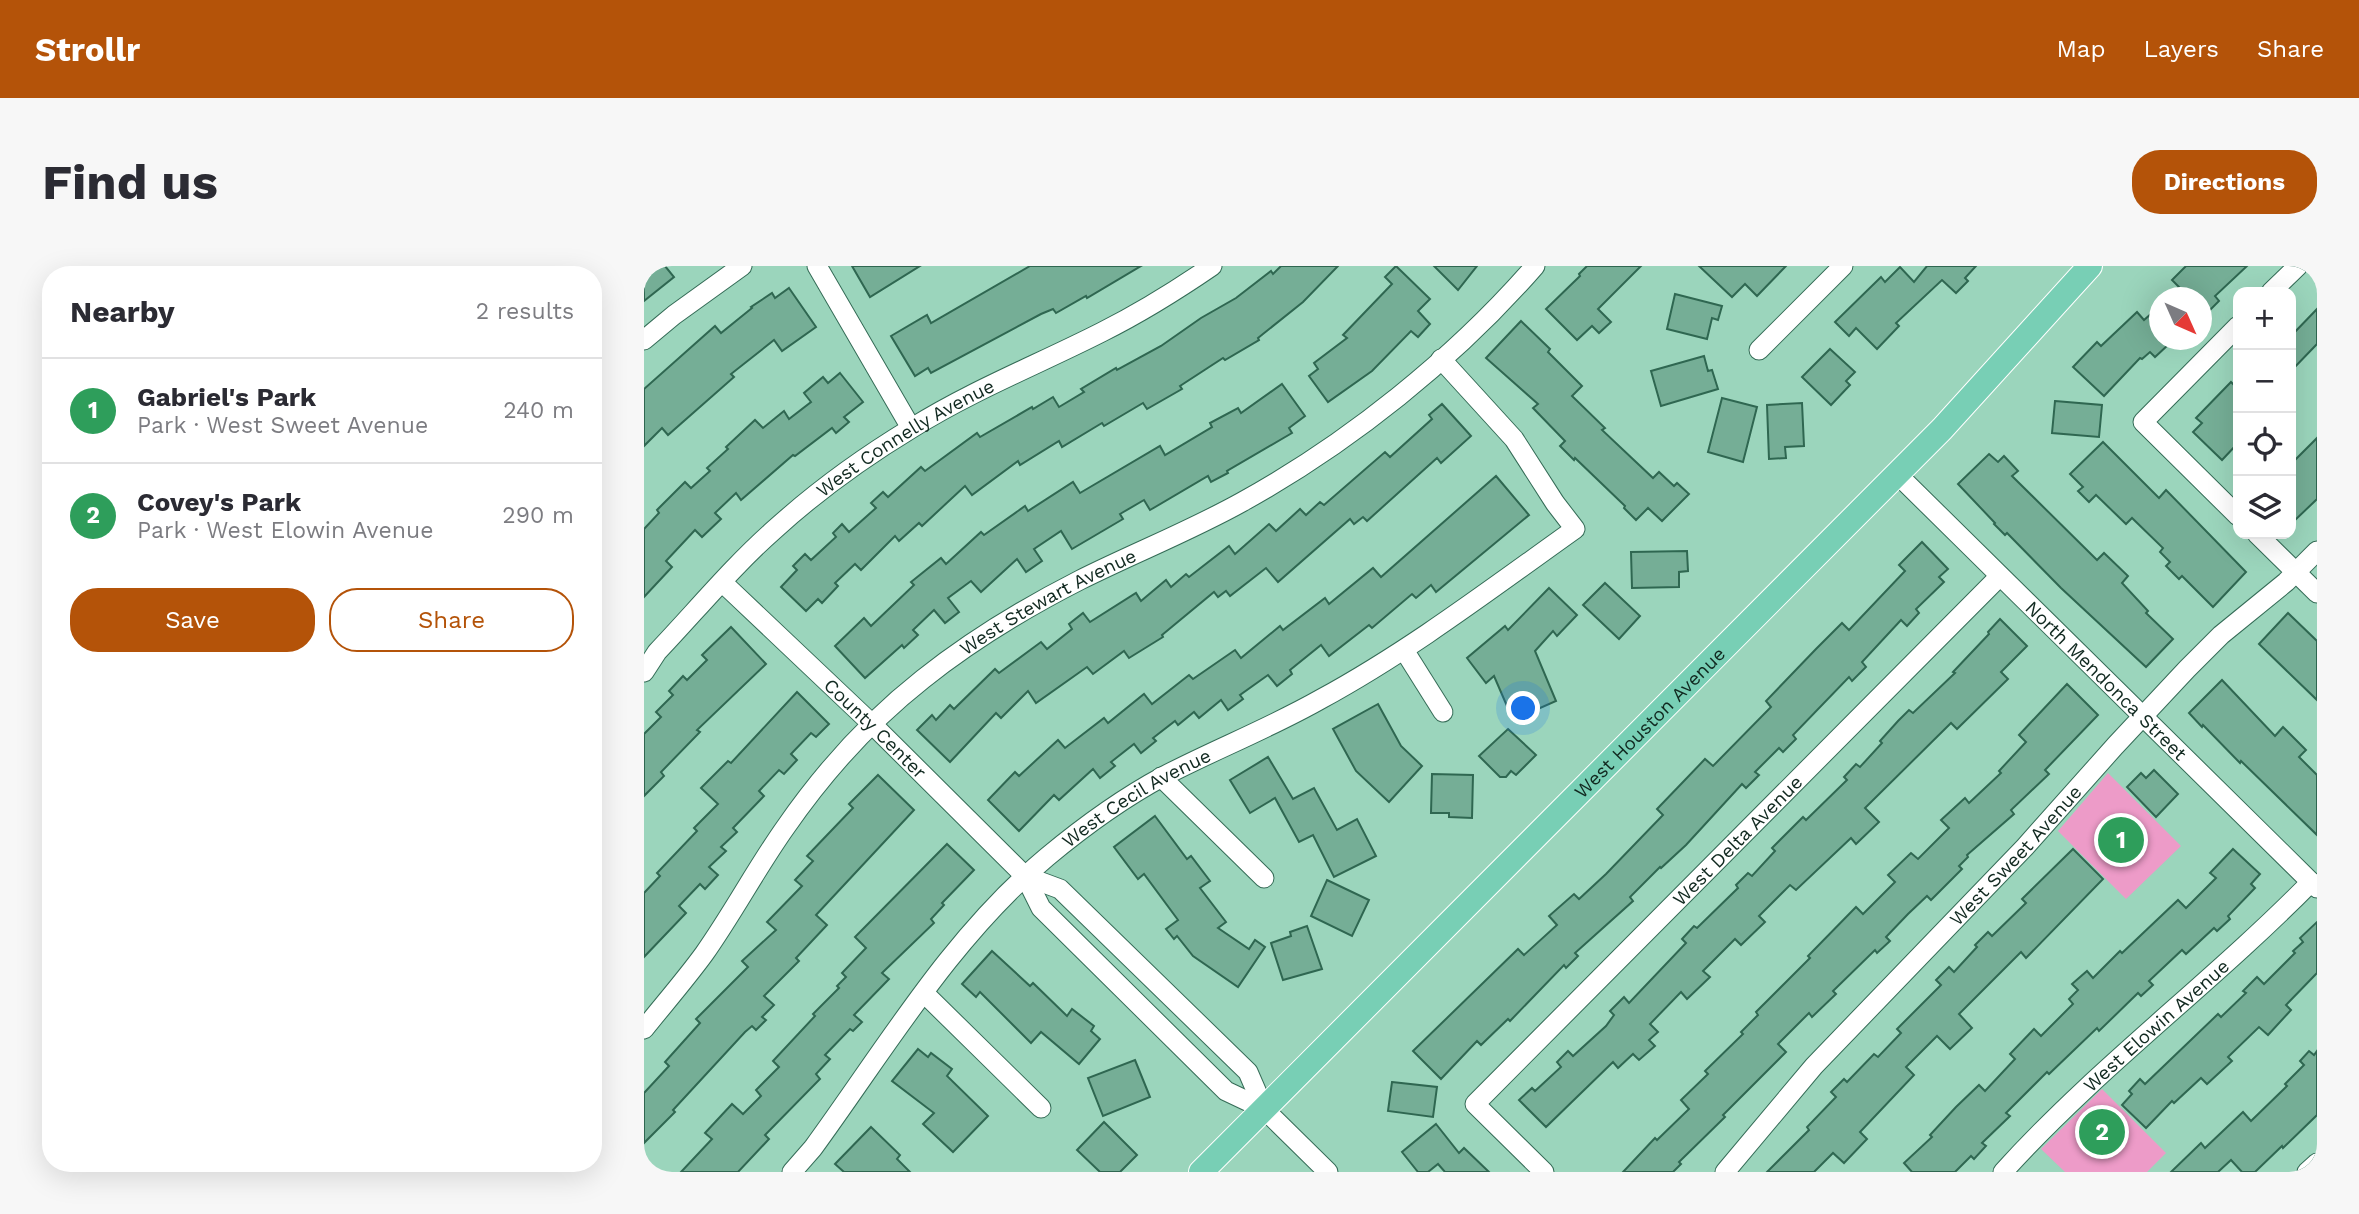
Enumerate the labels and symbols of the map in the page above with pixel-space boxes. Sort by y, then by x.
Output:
north arrow [2149,287,2212,350]
street label: West Connelly Avenue [811,374,998,501]
street label: West Stewart Avenue [955,544,1140,660]
street label: North Mendonca Street [2021,596,2192,765]
street label: West Houston Avenue [1569,642,1730,803]
street label: County Center [819,673,932,783]
your location [1506,691,1540,725]
street label: West Cecil Avenue [1057,743,1214,852]
street label: West Delta Avenue [1668,770,1807,910]
street label: West Sweet Avenue [1944,780,2086,930]
pin: 1 [2098,814,2144,866]
street label: West Elowin Avenue [2078,954,2234,1097]
pin: 2 [2079,1106,2125,1158]

